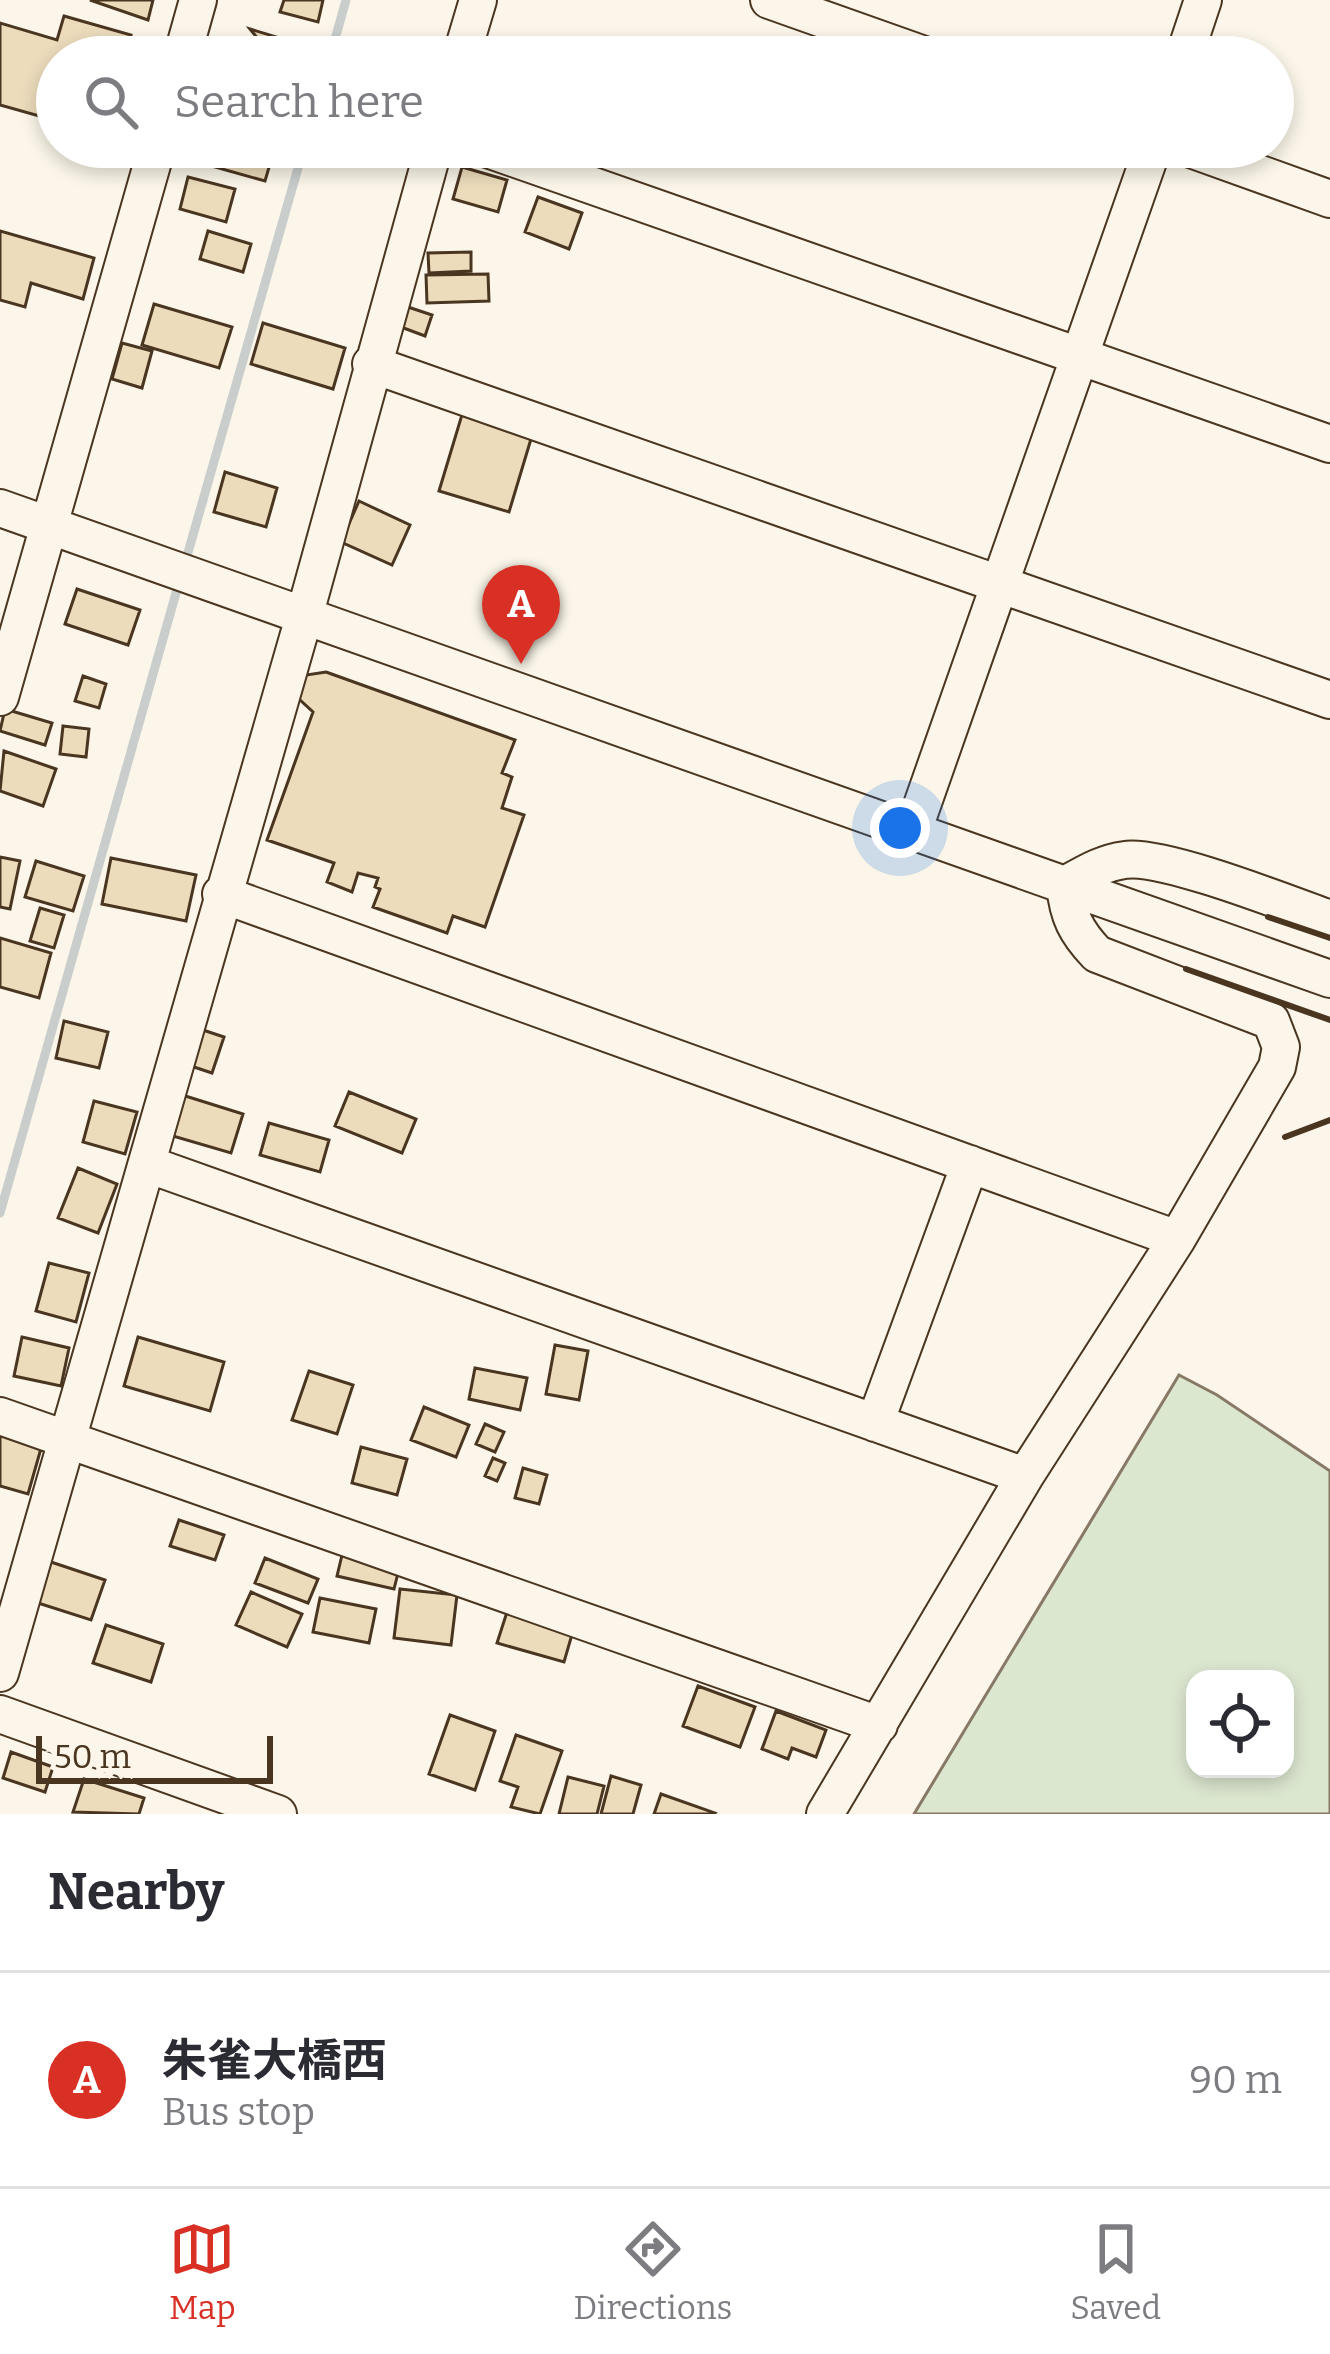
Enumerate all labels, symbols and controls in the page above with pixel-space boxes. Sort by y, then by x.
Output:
search box [36,36,1294,168]
icon: search [78,69,144,135]
text: Search here [174,75,424,129]
pin: A [482,565,560,664]
your location [870,798,930,858]
map controls [1186,1670,1294,1778]
button: locate [1186,1670,1294,1778]
scale bar [36,1730,273,1783]
text: 50 m [54,1737,131,1777]
text: Nearby [48,1861,224,1923]
text: 朱雀大橋西 [162,2034,387,2088]
text: A [73,2057,101,2103]
text: 90 m [1189,2057,1282,2103]
text: Bus stop [162,2089,315,2135]
tab: Map [169,2216,236,2328]
tab: Directions [574,2216,732,2328]
tab: Saved [1070,2216,1161,2328]

